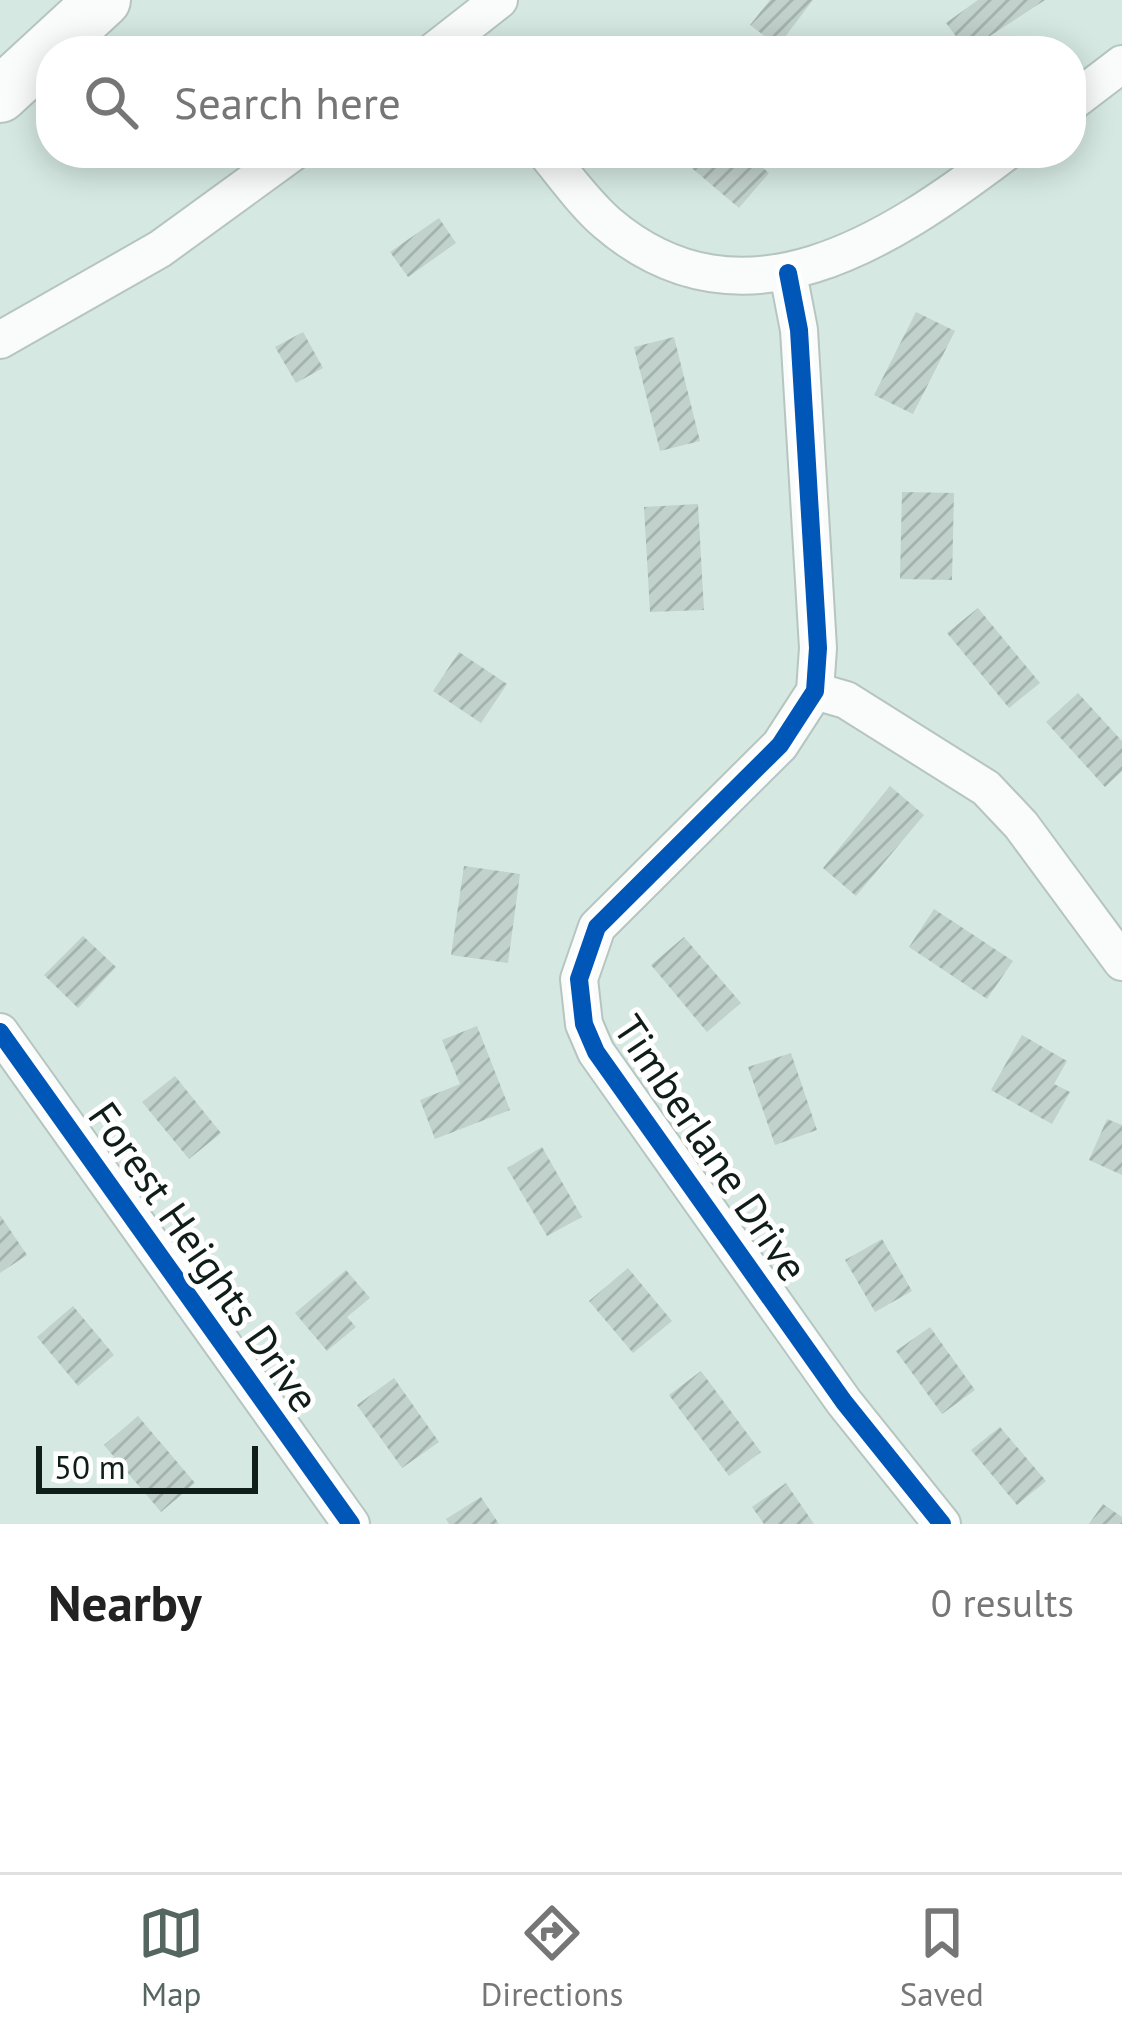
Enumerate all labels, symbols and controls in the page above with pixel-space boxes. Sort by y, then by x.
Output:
search box [36,36,1086,168]
icon: search [78,69,144,135]
text: Search here [174,73,401,131]
street label: Timberlane Drive [602,1004,821,1291]
street label: Forest Heights Drive [77,1091,332,1423]
scale bar [36,1440,258,1493]
text: 50 m [54,1445,126,1488]
text: Nearby [48,1569,202,1635]
text: 0 results [931,1577,1074,1628]
tab: Map [138,1900,204,2015]
tab: Directions [481,1900,623,2015]
tab: Saved [900,1900,984,2015]

